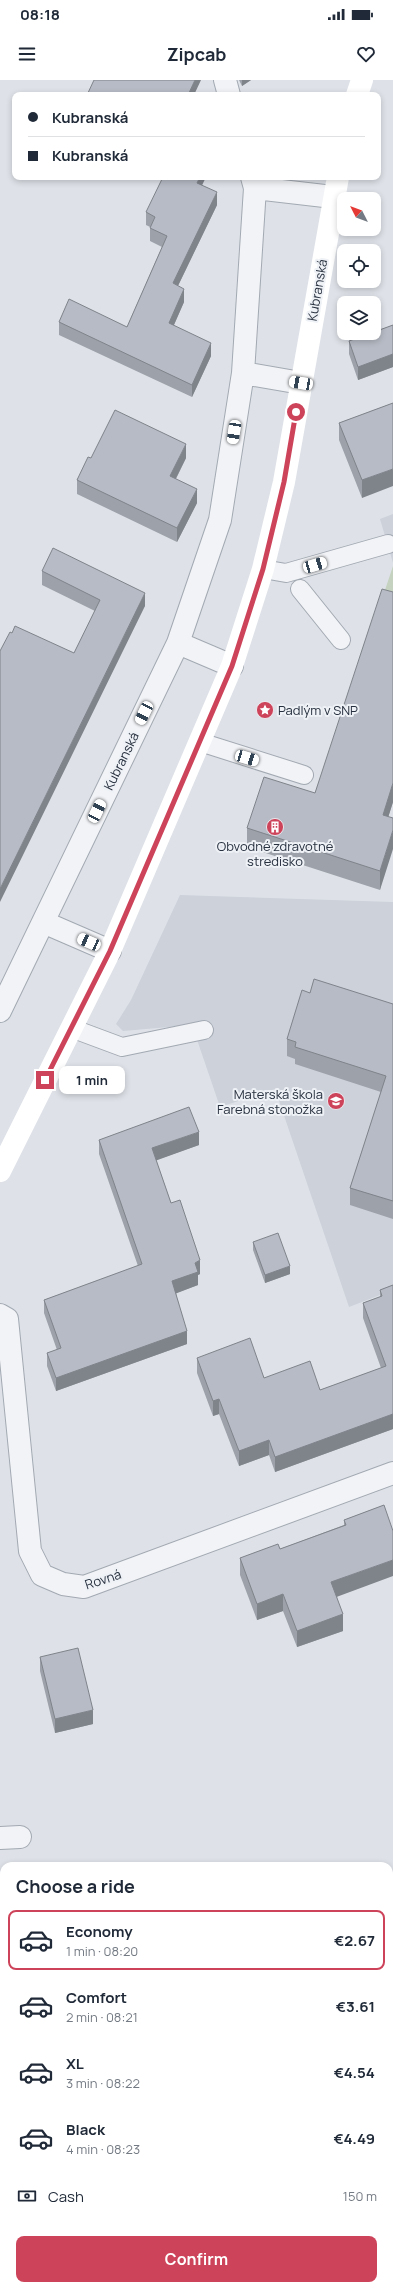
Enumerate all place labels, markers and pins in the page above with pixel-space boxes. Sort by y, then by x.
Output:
place icon: Padlým v SNP [255,700,275,720]
place label: Padlým v SNP [278,701,358,719]
building icon: Obvodné zdravotné stredisko [265,817,285,837]
place label: Obvodné zdravotné stredisko [217,837,334,870]
place label: Materská škola Farebná stonožka [217,1085,323,1118]
school or university icon: Materská škola Farebná stonožka [326,1091,346,1111]

